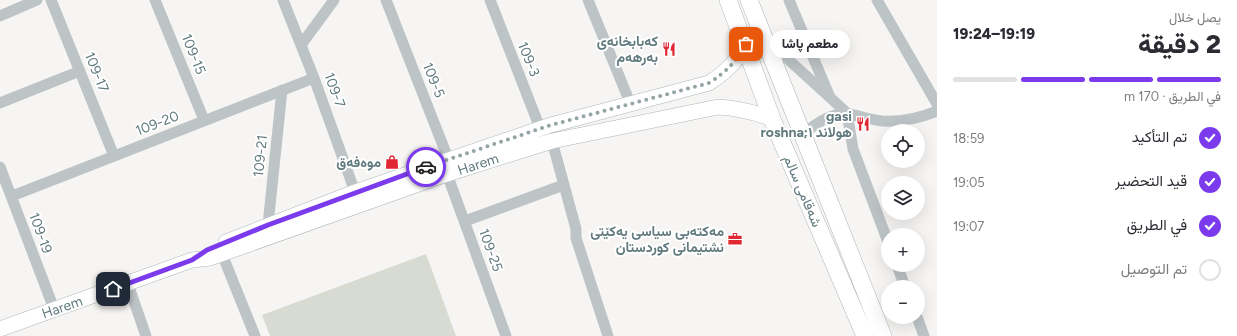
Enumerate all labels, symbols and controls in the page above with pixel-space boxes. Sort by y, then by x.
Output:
text: يصل خلال [1169,10,1221,25]
text: 19:19–19:24 [953,25,1035,43]
pin [729,27,763,61]
text: 2 دقيقة [1138,28,1221,60]
callout: مطعم پاشا [770,30,850,58]
street label: 109-15 [178,31,209,77]
place label: کەبابخانەی بەرهەم [597,33,658,66]
icon: bag [735,33,757,55]
text: مطعم پاشا [782,36,838,51]
street label: 109-3 [514,39,543,79]
restaurant icon: کەبابخانەی بەرهەم [661,41,677,57]
street label: 109-17 [81,50,112,95]
street label: 109-5 [419,60,448,100]
street label: 109-7 [320,70,349,110]
text: في الطريق · 170 m [1124,89,1221,104]
street label: 109-20 [133,107,181,140]
place label: gasi roshna;ھولاند ١ [761,108,852,141]
restaurant icon: gasi roshna;ھولاند ١ [855,116,871,132]
map controls [881,124,925,324]
button: locate [881,124,925,168]
icon: check [1199,127,1221,149]
text: تم التأكيد [1132,128,1187,146]
text: 18:59 [953,131,984,146]
street label: 109-21 [250,134,271,178]
courier [406,147,446,187]
street label: Harem [456,150,501,179]
street label: شەقامی سالم [780,153,825,230]
place label: موەفەق [336,154,381,171]
shop icon: موەفەق [384,154,400,170]
icon: car [415,156,437,178]
icon: check [1199,171,1221,193]
text: قيد التحضير [1115,172,1187,190]
text: 19:05 [953,175,985,190]
button: layers [881,176,925,220]
street label: 109-19 [25,210,56,256]
icon: check [1199,215,1221,237]
text: في الطريق [1127,216,1187,234]
text: 19:07 [953,219,984,234]
place label: مەکتەبی سیاسی یەکێتی نشتیمانی کوردستان [590,223,724,256]
street label: 109-25 [475,226,506,274]
button: + [881,228,925,272]
office icon: مەکتەبی سیاسی یەکێتی نشتیمانی کوردستان [727,231,743,247]
text: تم التوصيل [1121,260,1187,278]
pin [96,272,130,306]
icon: home [102,278,124,300]
button: − [881,280,925,324]
street label: Harem [40,293,85,322]

